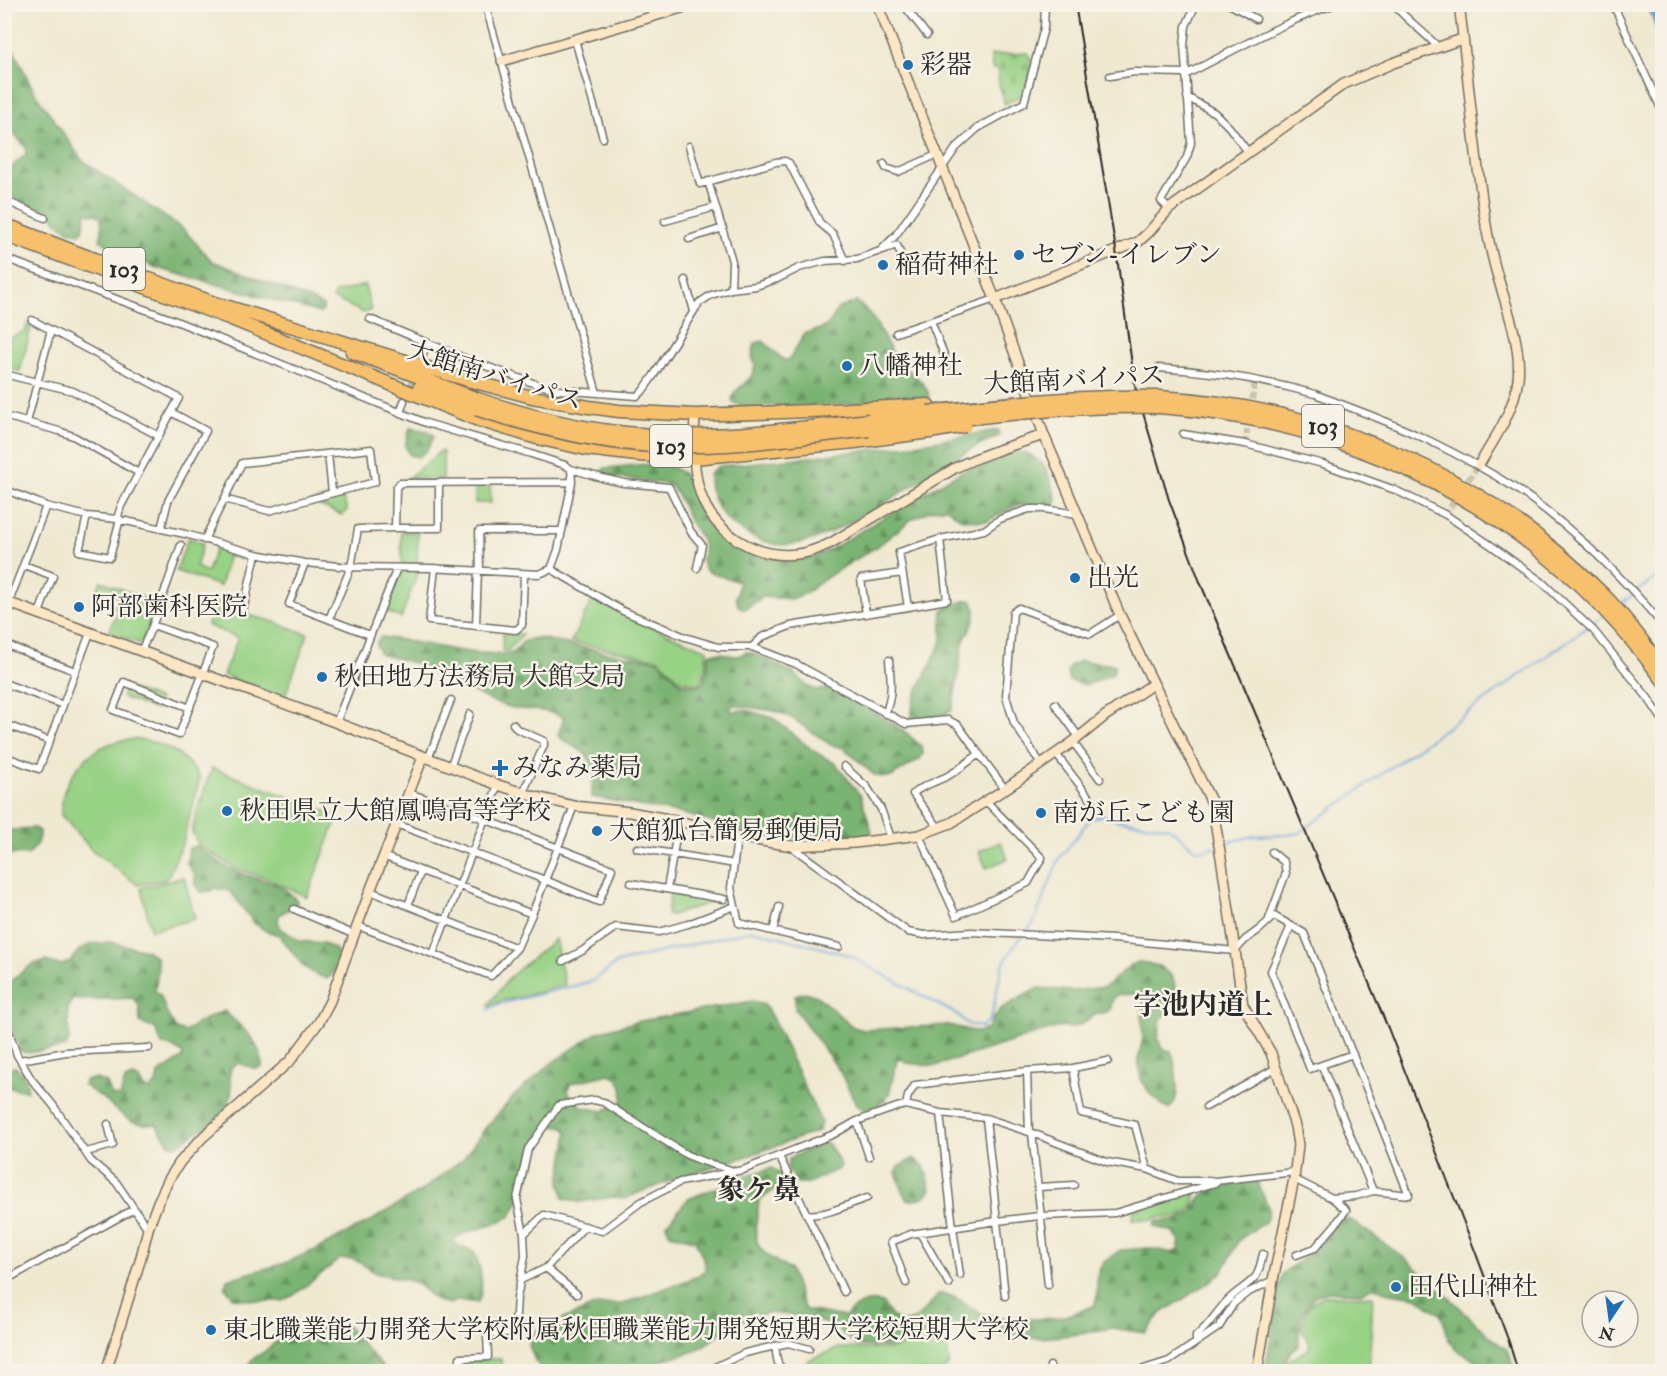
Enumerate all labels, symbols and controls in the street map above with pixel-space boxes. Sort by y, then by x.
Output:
place label: 彩器 [920,49,972,81]
marker: 彩器 [901,58,915,72]
place label: セブン-イレブン [1031,239,1222,271]
road number: 103 [103,248,145,290]
marker: セブン-イレブン [1012,248,1026,262]
place label: 稲荷神社 [895,249,999,281]
marker: 稲荷神社 [876,258,890,272]
street label: 大館南バイパス [404,334,586,418]
place label: 八幡神社 [859,350,963,382]
marker: 八幡神社 [840,359,854,373]
street label: 大館南バイパス [983,359,1165,401]
road number: 103 [1302,405,1344,447]
road number: 103 [650,425,692,467]
place label: 出光 [1087,562,1139,594]
marker: 出光 [1068,571,1082,585]
place label: 阿部歯科医院 [91,591,247,623]
marker: 阿部歯科医院 [72,600,86,614]
place label: 秋田地方法務局 大館支局 [334,661,625,693]
marker: 秋田地方法務局 大館支局 [315,670,329,684]
place label: みなみ薬局 [512,752,642,784]
marker: みなみ薬局 [493,761,507,775]
place label: 秋田県立大館鳳鳴高等学校 [239,795,551,827]
place label: 南が丘こども園 [1053,797,1235,829]
marker: 秋田県立大館鳳鳴高等学校 [220,804,234,818]
marker: 南が丘こども園 [1034,806,1048,820]
place label: 大館狐台簡易郵便局 [609,815,843,847]
marker: 大館狐台簡易郵便局 [590,824,604,838]
district label: 字池内道上 [1133,988,1273,1023]
district label: 象ケ鼻 [717,1173,801,1208]
place label: 田代山神社 [1408,1271,1538,1303]
marker: 田代山神社 [1389,1280,1403,1294]
north arrow [1580,1289,1640,1349]
place label: 東北職業能力開発大学校附属秋田職業能力開発短期大学校短期大学校 [223,1314,1029,1346]
text: N [1597,1321,1617,1344]
marker: 東北職業能力開発大学校附属秋田職業能力開発短期大学校短期大学校 [204,1323,218,1337]

